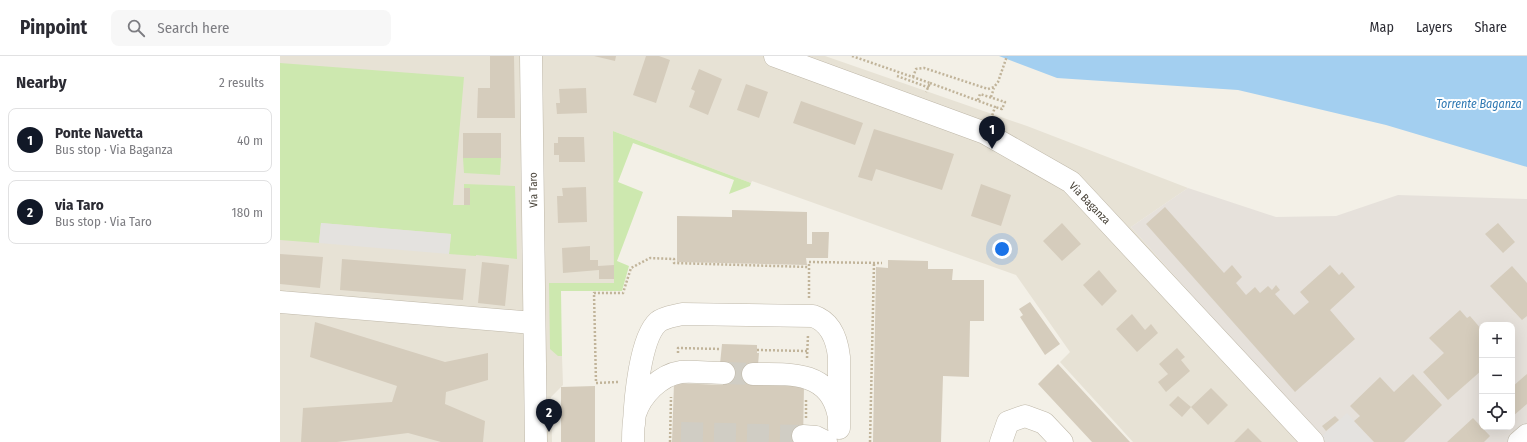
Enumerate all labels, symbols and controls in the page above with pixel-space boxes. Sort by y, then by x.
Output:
search box [111,10,391,46]
text: Pinpoint [20,16,87,39]
icon: search [125,17,147,39]
text: Search here [157,19,230,37]
text: Map [1370,19,1394,36]
text: Layers [1416,19,1452,36]
text: Share [1474,19,1507,36]
text: Nearby [16,72,67,93]
text: 2 results [219,75,264,90]
water label: Torrente Baganza [1436,97,1522,111]
pin: 1 [979,116,1005,149]
text: Ponte Navetta [55,124,143,142]
text: 1 [27,133,33,148]
text: 40 m [237,133,263,148]
text: Bus stop · Via Baganza [55,142,173,157]
street label: Via Taro [527,172,540,208]
street label: Via Baganza [1066,180,1113,227]
text: via Taro [55,196,104,214]
text: 2 [27,205,33,220]
text: 180 m [232,205,263,220]
text: Bus stop · Via Taro [55,214,152,229]
your location [992,239,1012,259]
map controls [1479,322,1515,430]
button: + [1479,322,1515,358]
button: − [1479,358,1515,394]
button: locate [1479,394,1515,430]
pin: 2 [536,399,562,432]

